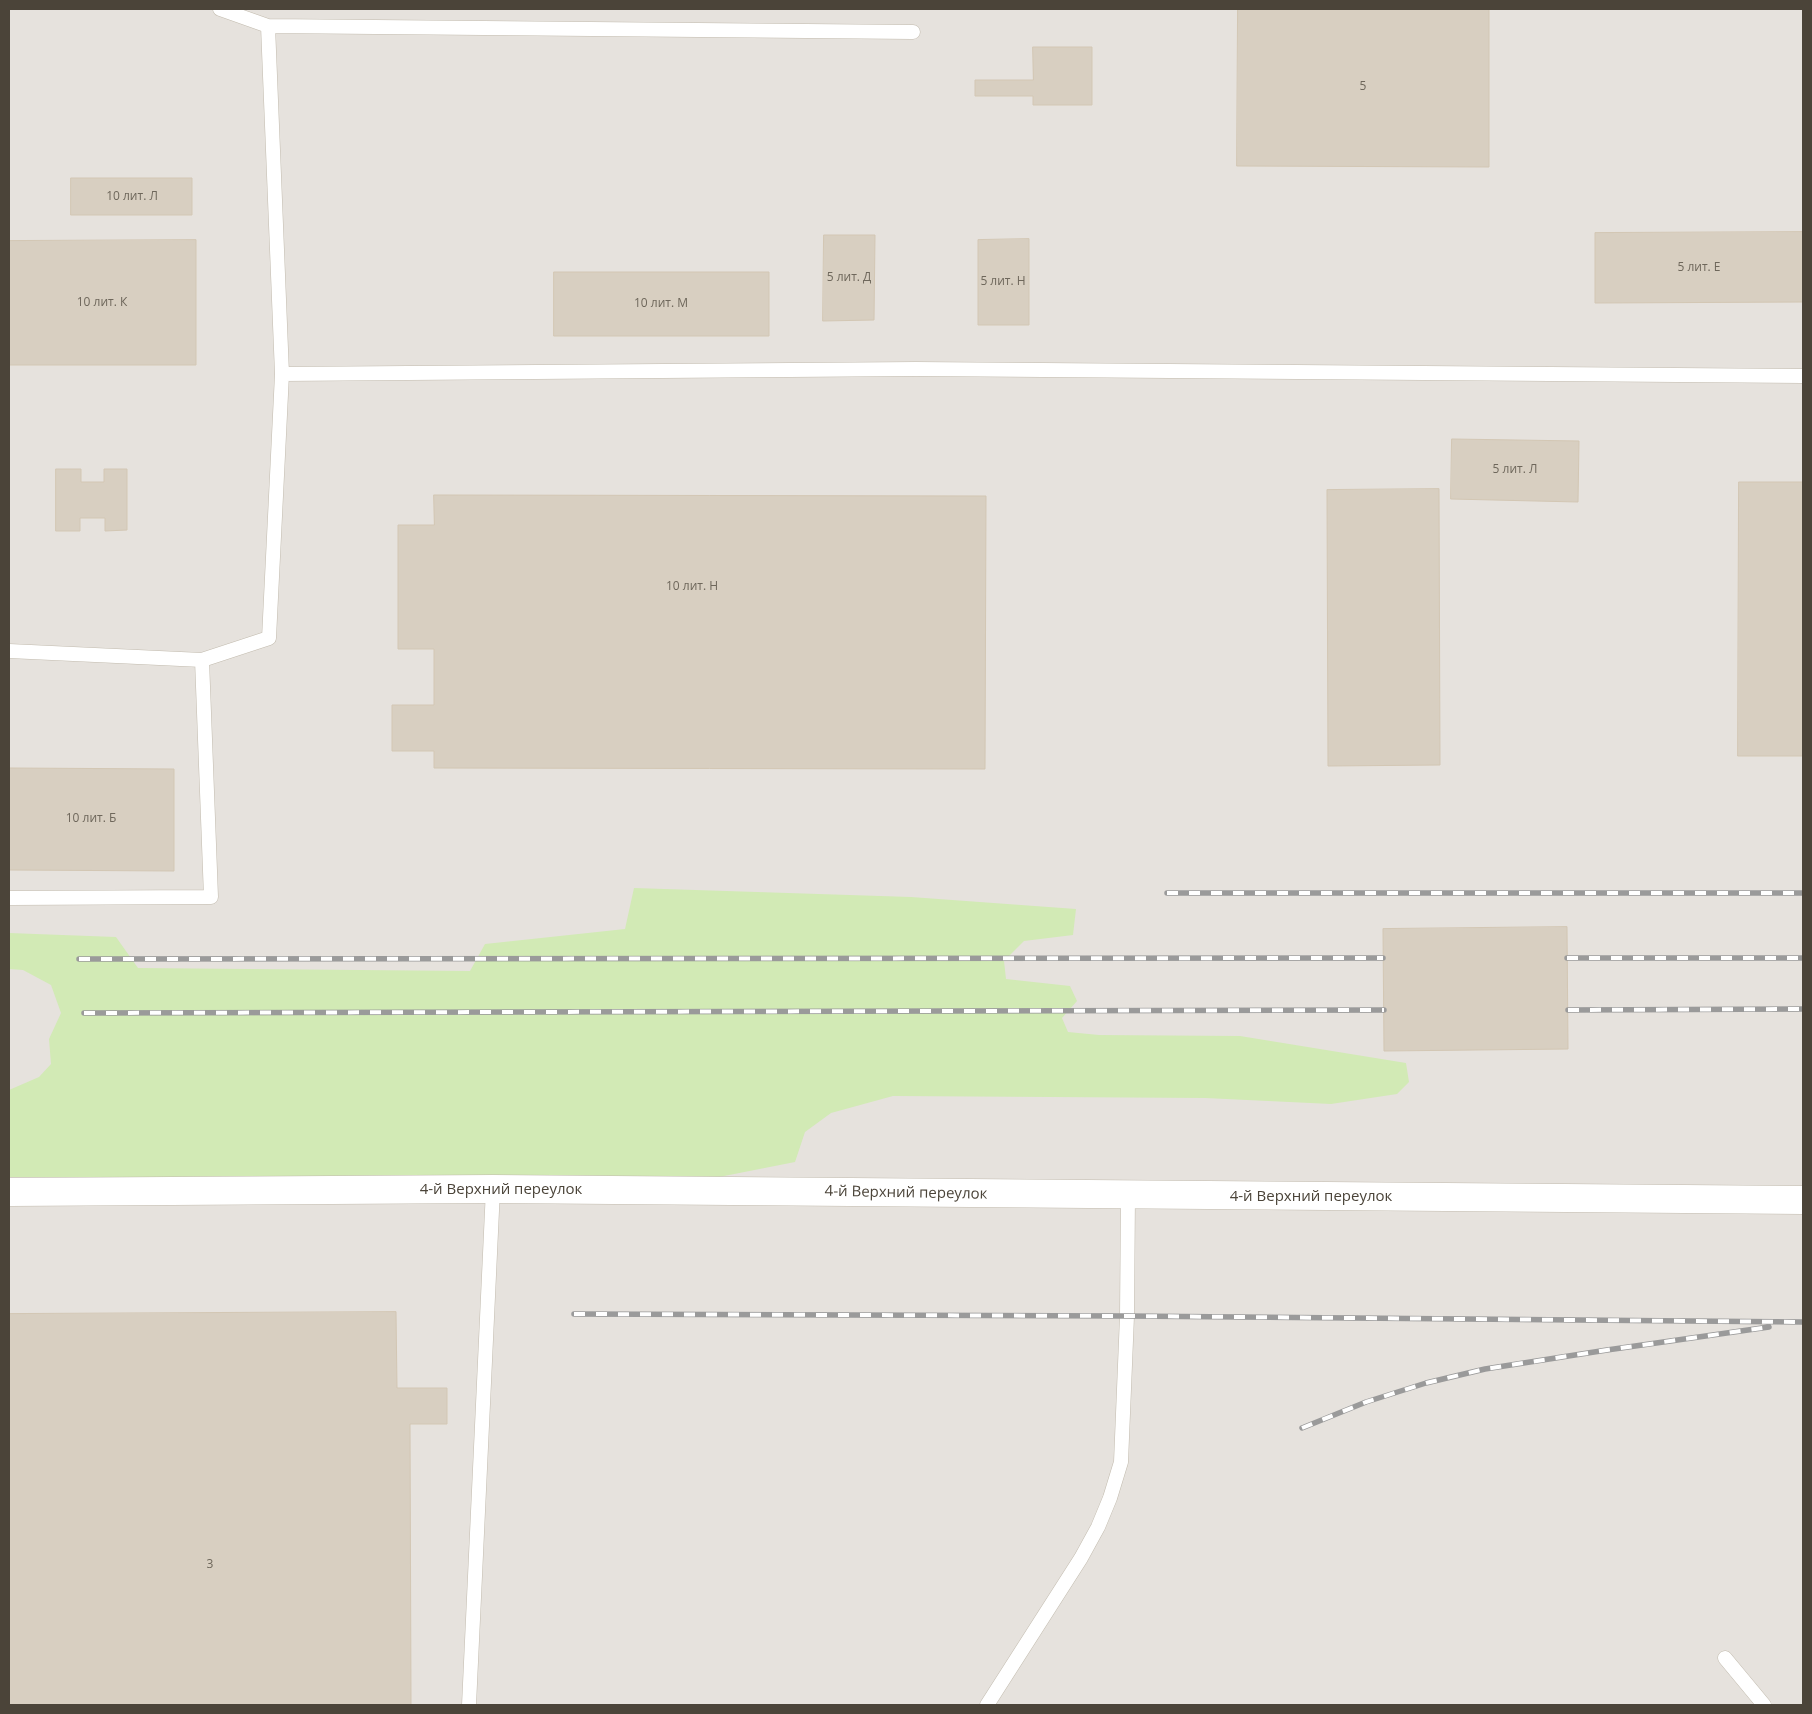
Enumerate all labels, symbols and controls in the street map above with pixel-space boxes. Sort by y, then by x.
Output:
house number: 5 [1360,80,1366,94]
house number: 10 лит. Л [106,190,158,204]
house number: 5 лит. Е [1677,261,1721,275]
house number: 5 лит. Д [827,271,871,285]
house number: 5 лит. Н [980,275,1026,289]
house number: 10 лит. К [77,296,127,310]
house number: 10 лит. М [634,297,688,311]
house number: 5 лит. Л [1493,463,1537,477]
house number: 10 лит. Н [666,580,718,594]
house number: 10 лит. Б [66,812,116,826]
street label: 4-й Верхний переулок [420,1181,582,1199]
street label: 4-й Верхний переулок [825,1183,987,1203]
street label: 4-й Верхний переулок [1230,1188,1392,1206]
house number: 3 [207,1558,213,1572]

